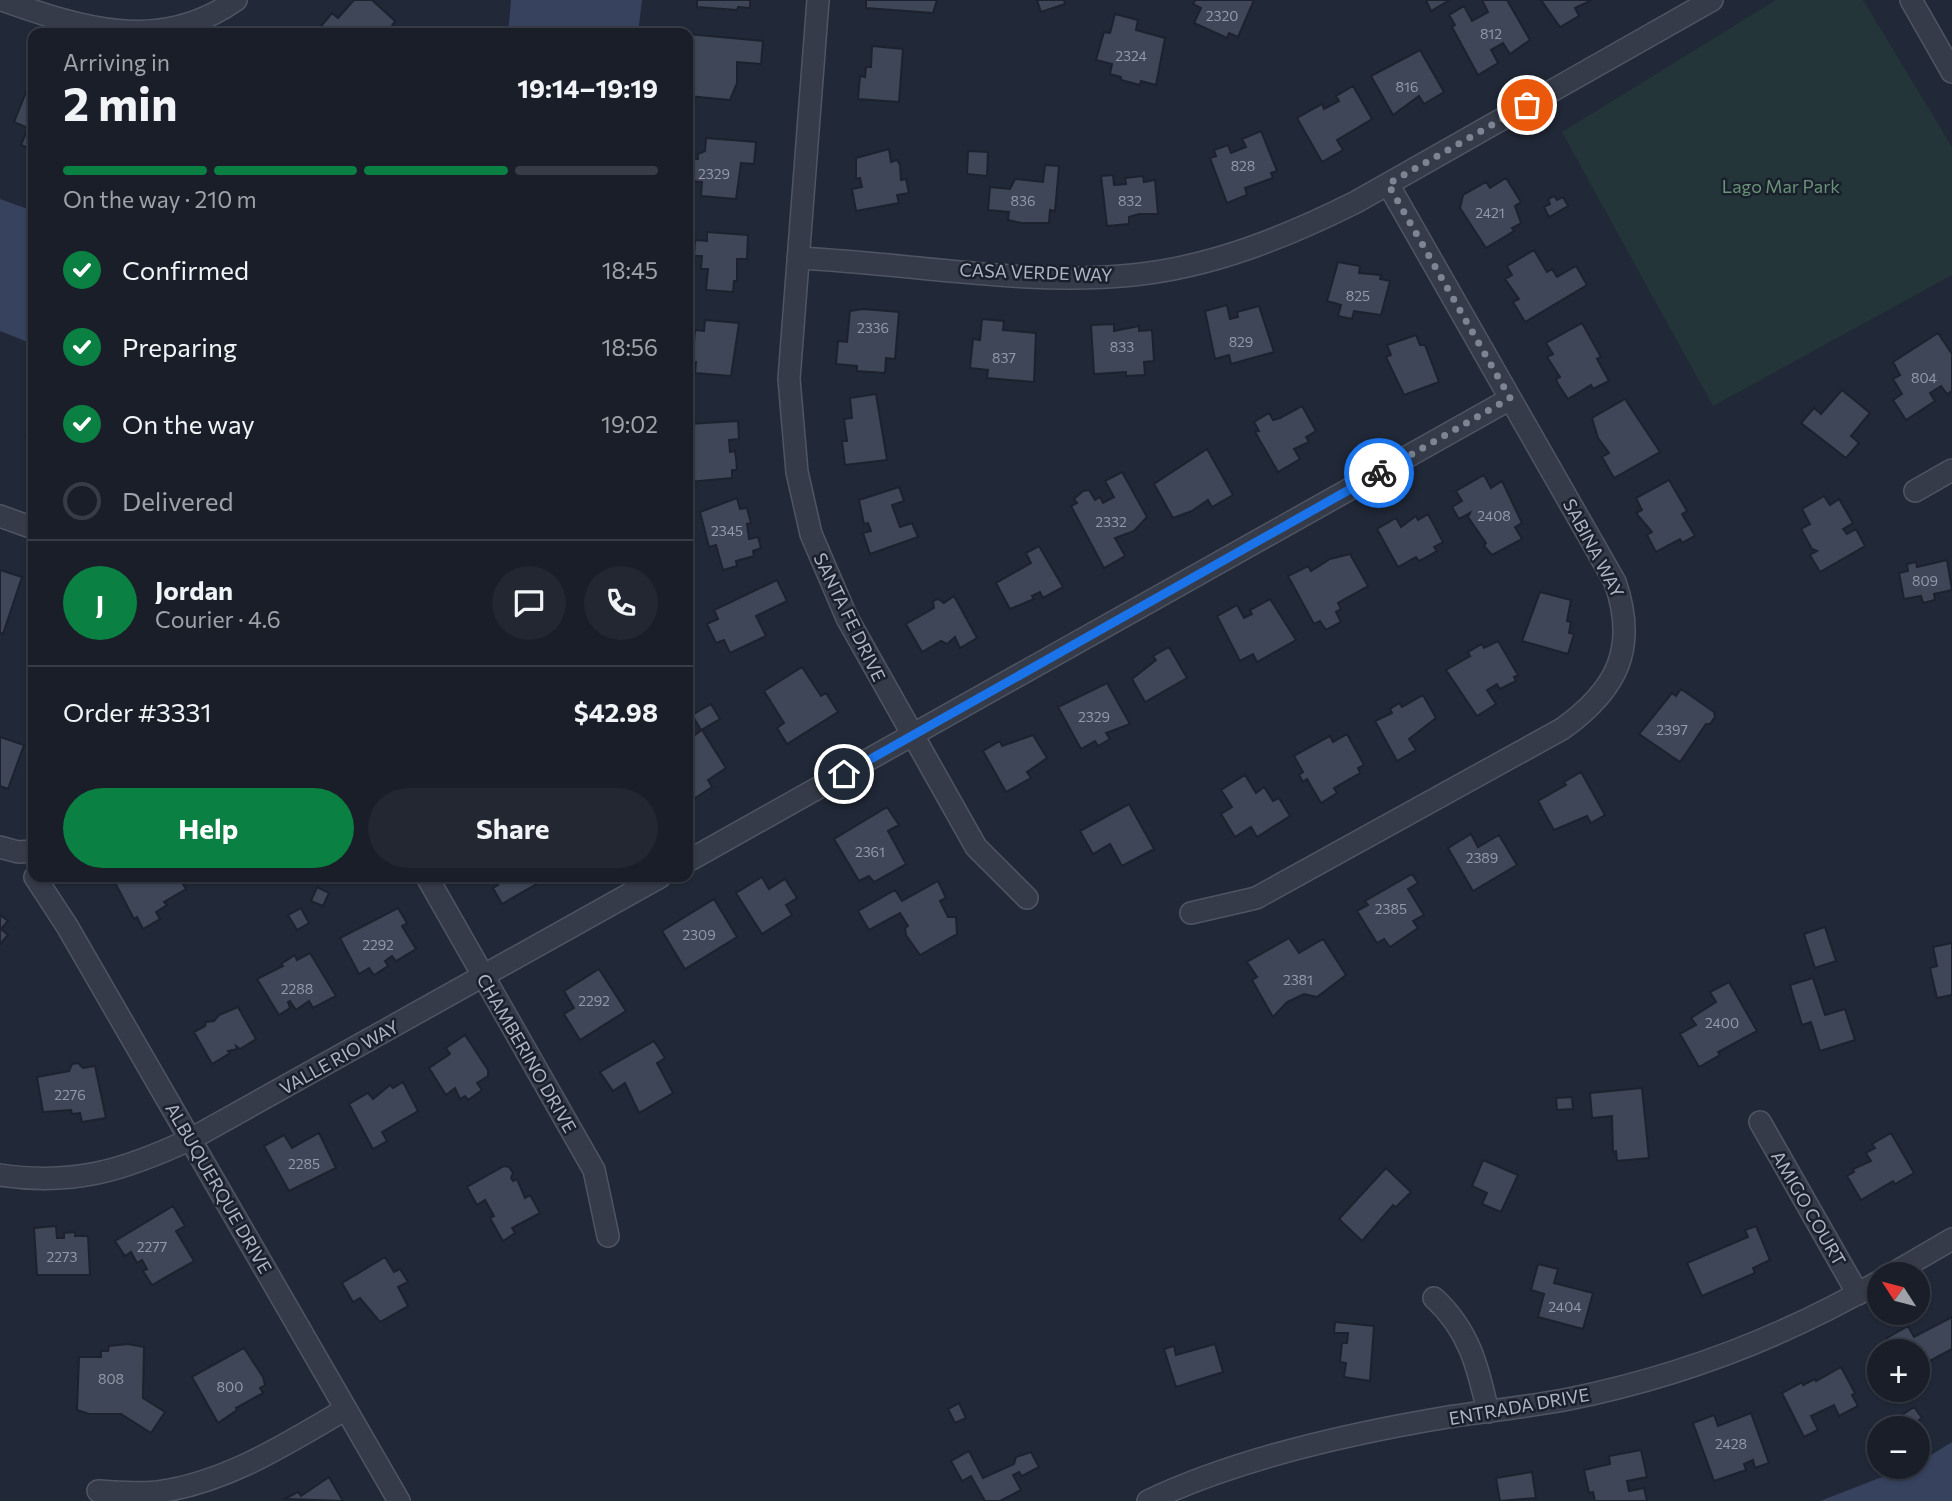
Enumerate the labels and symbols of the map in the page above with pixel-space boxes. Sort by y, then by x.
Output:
house number: 2320 [1206,7,1238,24]
house number: 812 [1480,25,1502,42]
house number: 2324 [1115,47,1147,64]
pin [1497,75,1557,135]
house number: 816 [1396,78,1418,95]
house number: 828 [1231,157,1255,174]
house number: 2329 [698,165,730,182]
park label: Lago Mar Park [1722,175,1840,197]
house number: 836 [1011,192,1035,209]
house number: 832 [1118,192,1142,209]
house number: 2421 [1475,204,1505,221]
street label: CASA VERDE WAY [959,258,1113,286]
house number: 825 [1346,287,1370,304]
house number: 2336 [857,319,889,336]
house number: 829 [1229,333,1253,350]
house number: 833 [1110,338,1134,355]
house number: 837 [992,349,1016,366]
house number: 804 [1911,369,1938,386]
courier [1344,438,1414,508]
street label: SABINA WAY [1559,495,1629,601]
house number: 2408 [1477,507,1511,524]
house number: 2332 [1095,513,1127,530]
house number: 2345 [711,522,743,539]
street label: SANTA FE DRIVE [809,549,891,685]
house number: 809 [1912,572,1938,589]
house number: 2329 [1078,708,1110,725]
house number: 2397 [1656,721,1688,738]
pin [814,744,874,804]
house number: 2361 [855,843,885,860]
house number: 2389 [1466,849,1498,866]
house number: 2385 [1375,900,1407,917]
house number: 2309 [682,926,716,943]
house number: 2292 [362,936,394,953]
street label: CHAMBERINO DRIVE [472,970,582,1136]
house number: 2381 [1283,971,1313,988]
house number: 2288 [281,980,313,997]
house number: 2292 [578,992,610,1009]
house number: 2400 [1705,1014,1739,1031]
street label: VALLE RIO WAY [275,1015,403,1099]
house number: 2276 [54,1086,86,1103]
street label: ALBUQUERQUE DRIVE [161,1099,277,1277]
street label: AMIGO COURT [1767,1146,1851,1270]
house number: 2285 [288,1155,320,1172]
house number: 2277 [137,1238,167,1255]
house number: 2273 [47,1248,77,1265]
north arrow [1867,1262,1930,1325]
house number: 2404 [1548,1298,1582,1315]
house number: 808 [98,1370,124,1387]
house number: 800 [217,1378,243,1395]
street label: ENTRADA DRIVE [1447,1383,1591,1429]
house number: 2428 [1715,1435,1747,1452]

